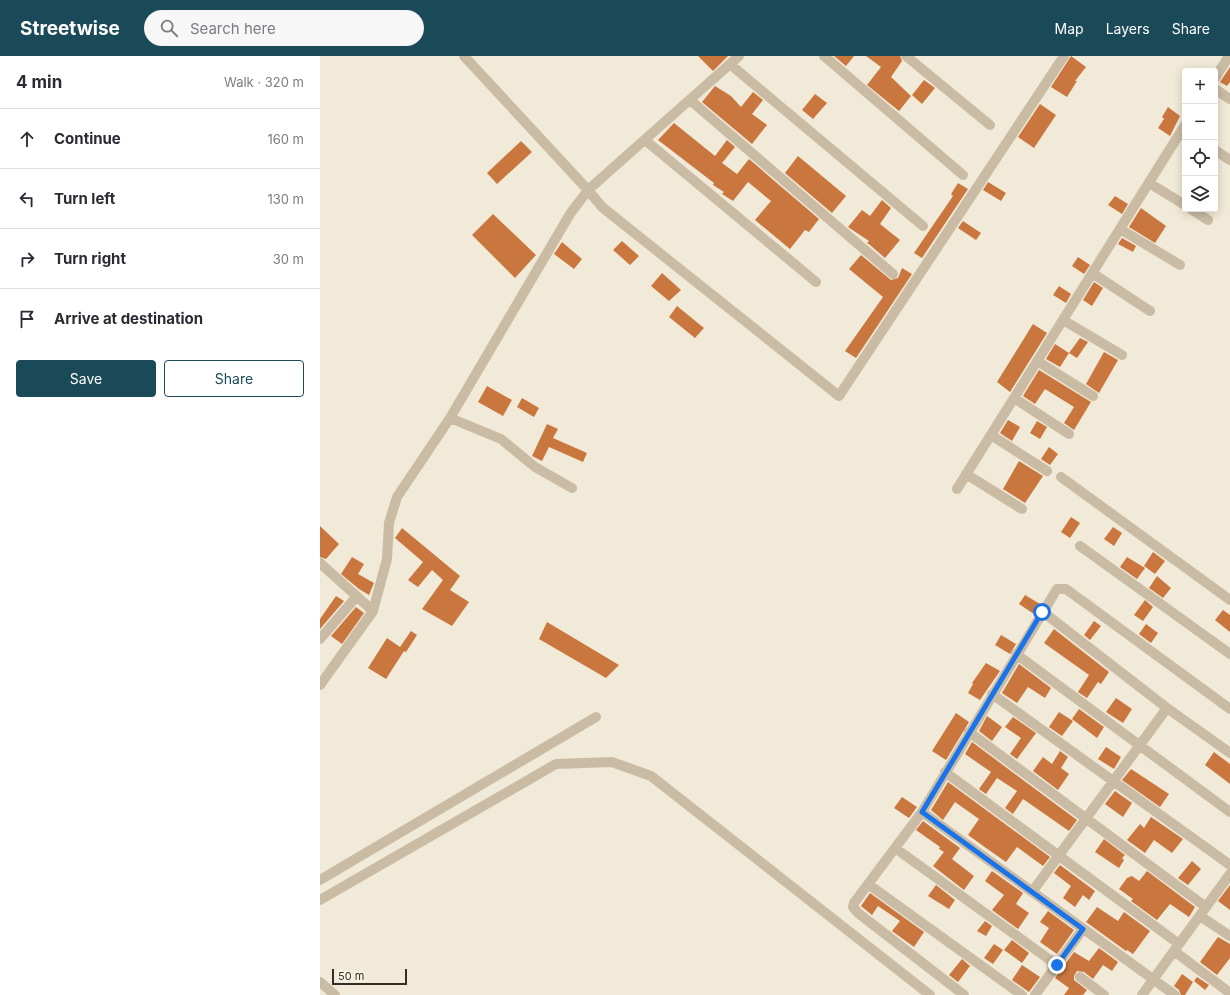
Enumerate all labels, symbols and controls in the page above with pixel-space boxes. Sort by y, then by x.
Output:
search box [144,10,424,46]
text: Streetwise [20,17,120,40]
icon: search [158,17,180,39]
text: Search here [190,19,276,38]
text: Map [1055,20,1084,37]
text: Layers [1106,20,1150,37]
text: Share [1172,20,1210,37]
map controls [1182,68,1218,212]
button: + [1182,68,1218,104]
text: 4 min [16,72,62,92]
text: Walk · 320 m [224,74,304,90]
button: − [1182,104,1218,140]
icon: ahead [16,128,38,150]
text: Continue [54,129,121,148]
text: 160 m [267,131,304,147]
button: locate [1182,140,1218,176]
button: layers [1182,176,1218,212]
icon: left [16,188,38,210]
text: Turn left [54,189,115,208]
text: 130 m [267,191,304,207]
icon: right [16,248,38,270]
text: Turn right [54,249,126,268]
text: 30 m [273,251,304,267]
icon: arrive [16,308,38,330]
text: Arrive at destination [54,309,203,328]
button: Save [16,360,156,397]
button: Share [164,360,304,397]
route start [1033,603,1051,621]
route end [1048,956,1066,974]
scale bar [332,967,407,986]
text: 50 m [338,969,364,983]

